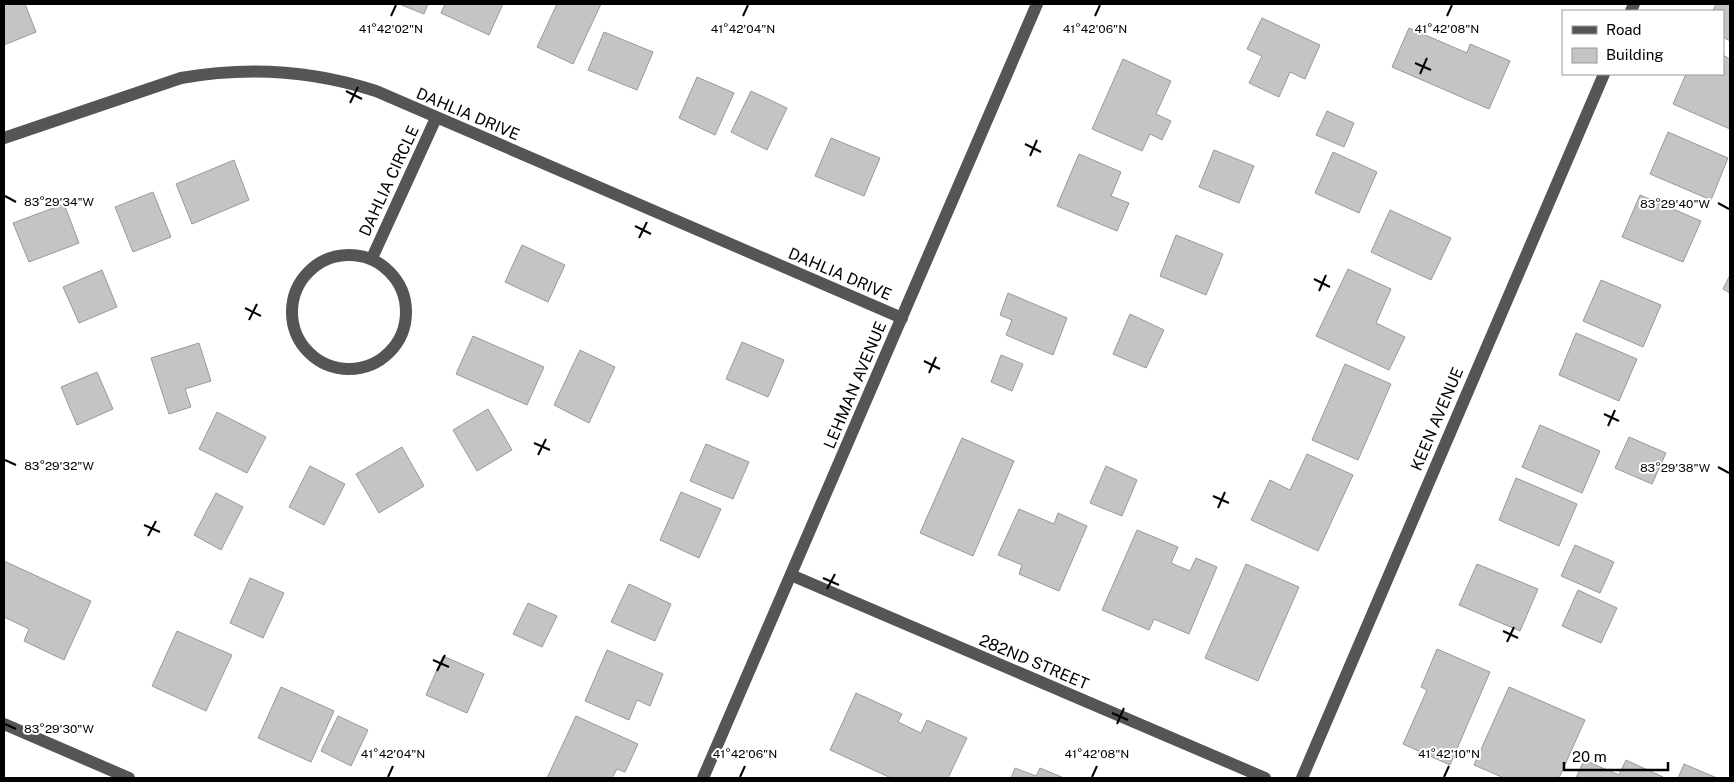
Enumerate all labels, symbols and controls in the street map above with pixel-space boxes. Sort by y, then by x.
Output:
legend [1562,10,1724,75]
text: Road [1606,21,1642,38]
text: 41°42'02"N [359,22,423,36]
text: 41°42'04"N [711,22,775,36]
text: 41°42'06"N [1063,22,1127,36]
text: 41°42'08"N [1415,22,1479,36]
text: Building [1606,46,1664,63]
street label: DAHLIA DRIVE [413,84,523,144]
street label: DAHLIA CIRCLE [355,123,423,239]
text: 83°29'34"W [24,195,95,209]
text: 83°29'40"W [1640,197,1710,211]
street label: DAHLIA DRIVE [785,244,895,304]
street label: LEHMAN AVENUE [820,318,890,452]
street label: KEEN AVENUE [1407,364,1467,474]
text: 83°29'32"W [24,459,94,473]
text: 83°29'38"W [1640,461,1711,475]
street label: 282ND STREET [976,630,1092,694]
text: 83°29'30"W [24,722,94,736]
scale bar [1564,740,1668,772]
text: 41°42'04"N [361,747,425,761]
text: 41°42'06"N [713,747,777,761]
text: 41°42'08"N [1065,747,1129,761]
text: 41°42'10"N [1418,747,1480,761]
text: 20 m [1572,748,1607,765]

